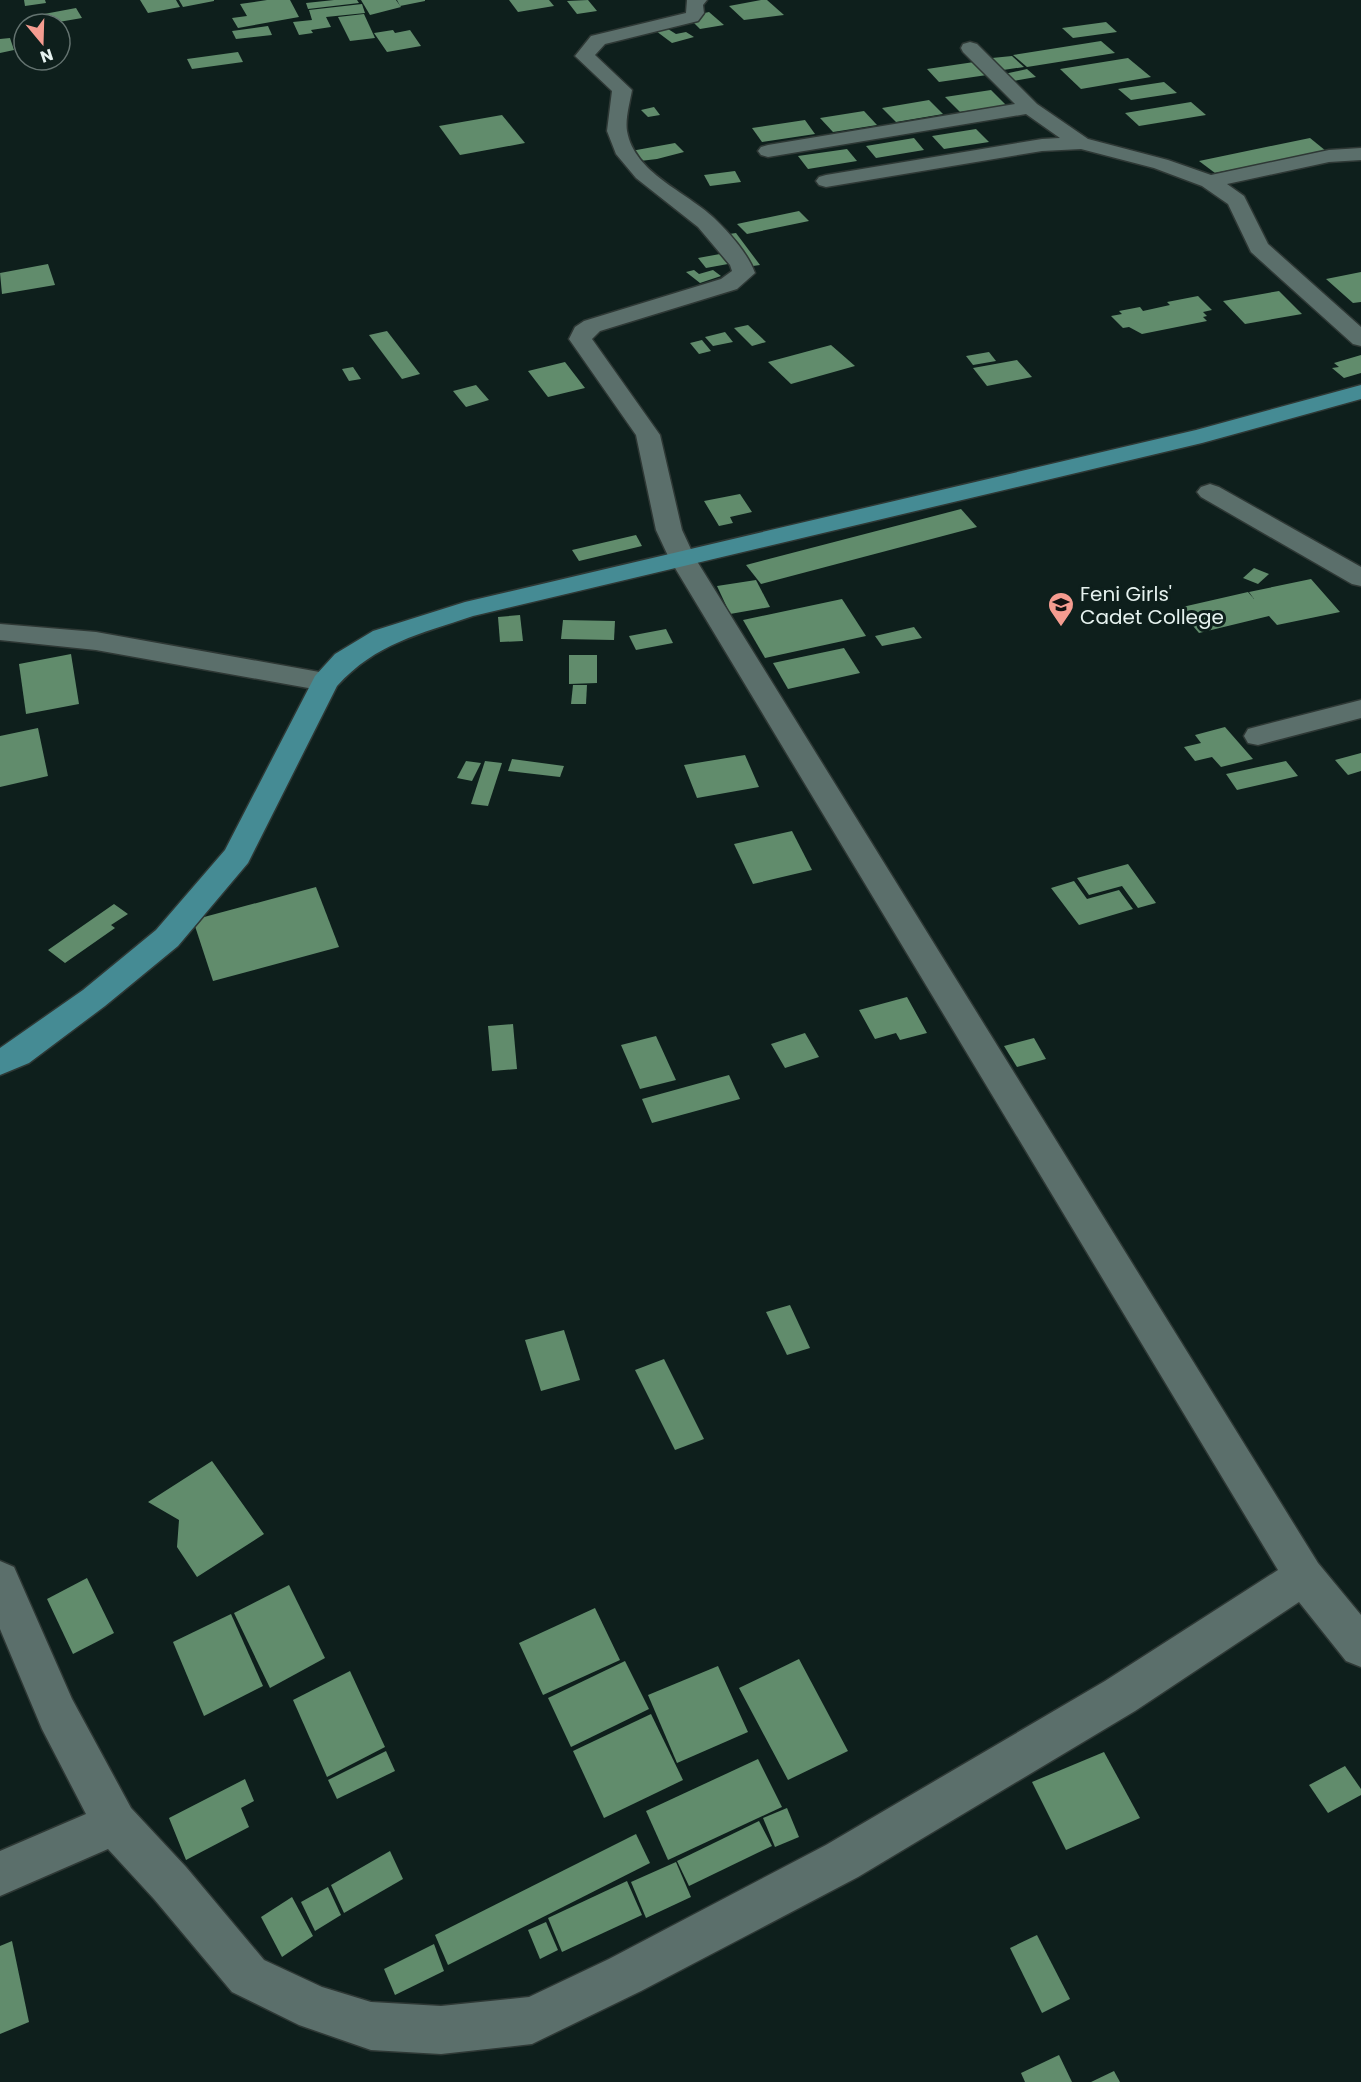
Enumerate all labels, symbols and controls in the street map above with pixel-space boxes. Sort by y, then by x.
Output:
north arrow [12,12,72,72]
text: N [37,43,56,69]
place label: Feni Girls' Cadet College [1080,580,1224,631]
school or university icon: Feni Girls' Cadet College [1046,590,1076,628]

